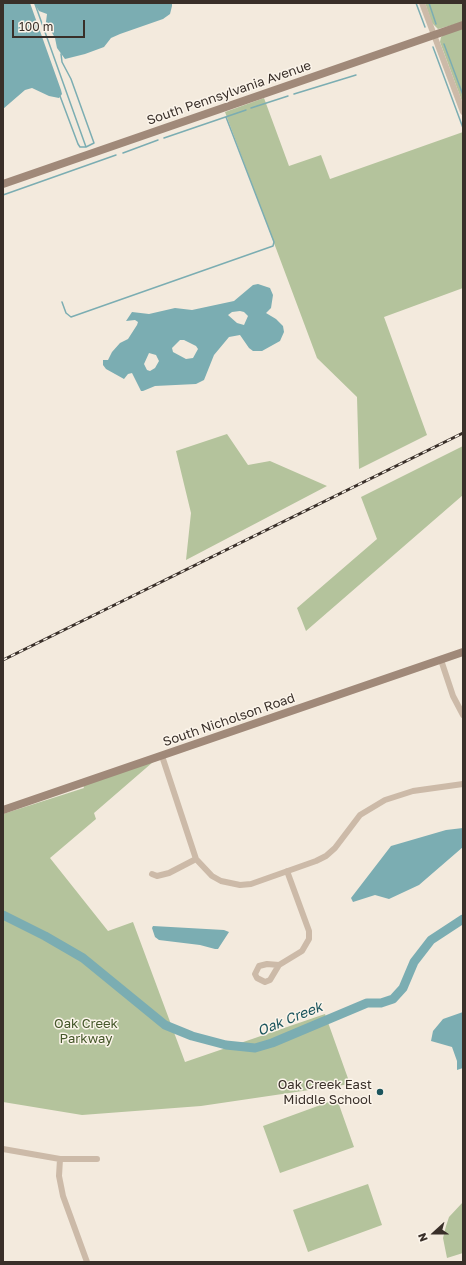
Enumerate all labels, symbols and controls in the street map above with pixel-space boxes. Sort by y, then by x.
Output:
scale bar [14,12,87,38]
text: 100 m [19,19,53,34]
street label: South Pennsylvania Avenue [145,58,313,128]
street label: South Nicholson Road [161,690,297,750]
water label: Oak Creek [255,998,325,1040]
park label: Oak Creek Parkway [54,1016,118,1047]
place label: Oak Creek East Middle School [278,1077,372,1108]
marker: Oak Creek East Middle School [375,1087,385,1097]
north arrow [414,1213,454,1253]
text: N [415,1231,430,1244]

